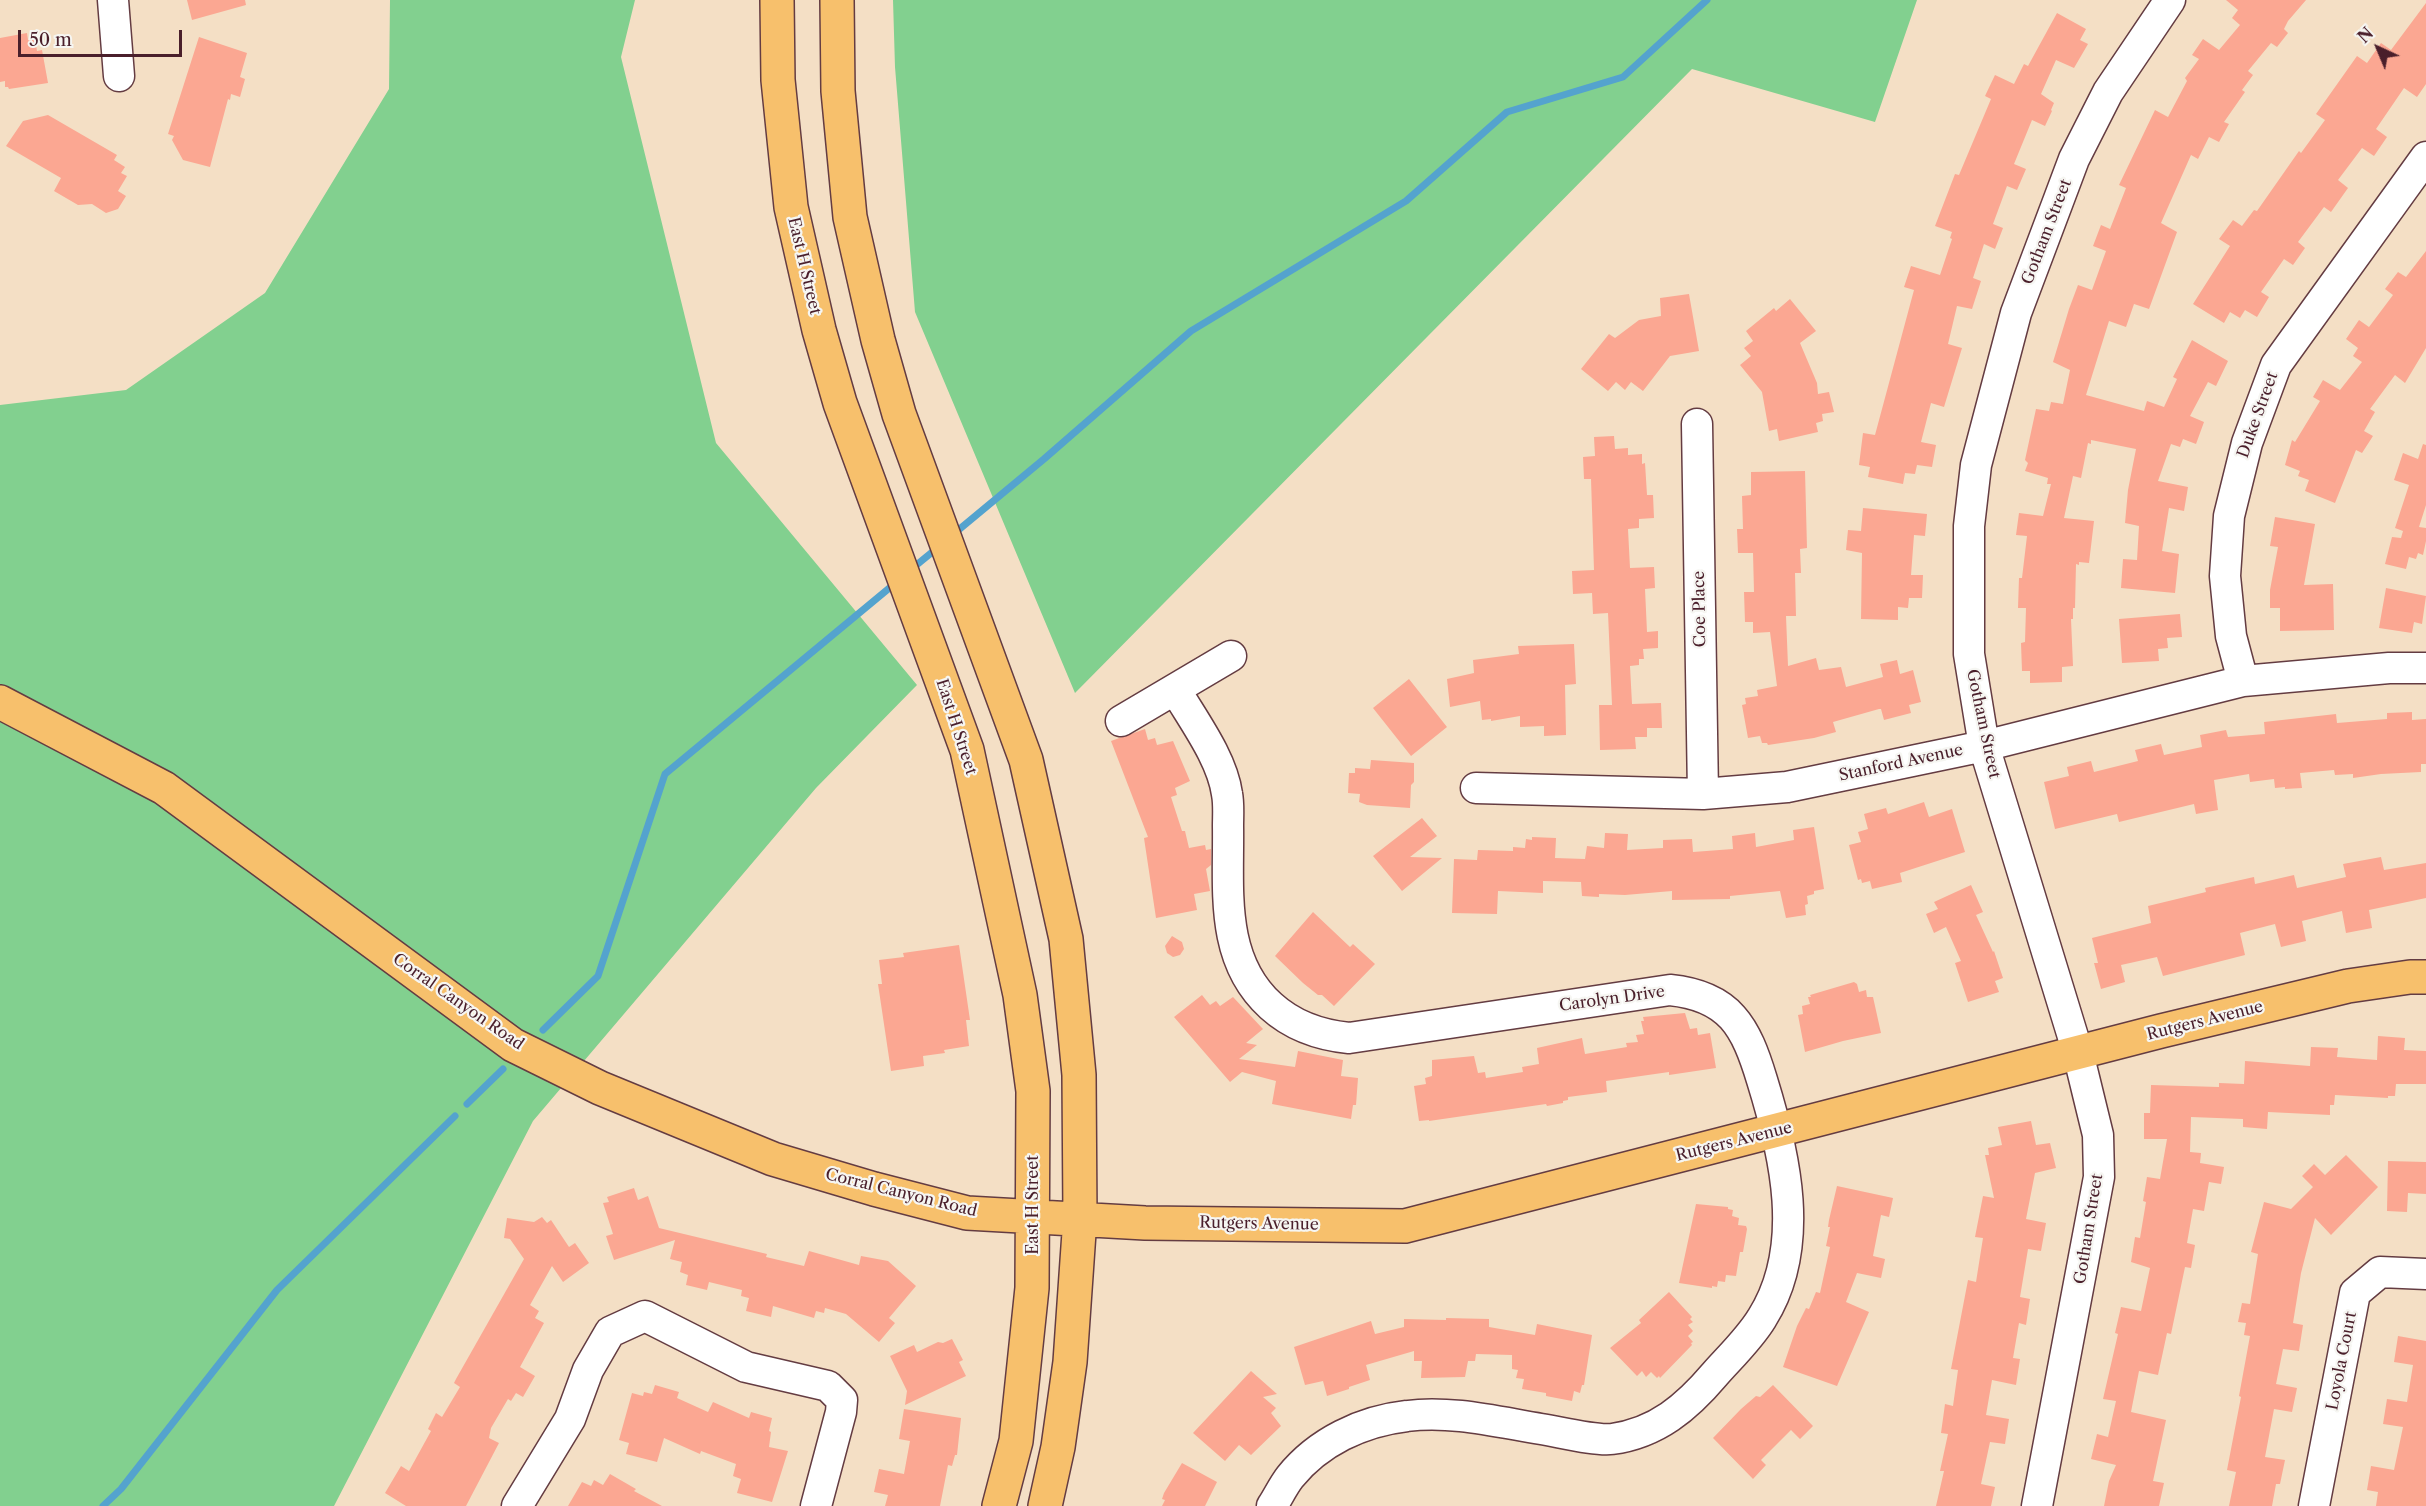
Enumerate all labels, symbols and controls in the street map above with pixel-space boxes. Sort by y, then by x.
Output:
scale bar [21,18,184,56]
north arrow [2348,18,2408,78]
text: N [2354,23,2377,47]
text: 50 m [29,29,72,51]
street label: Gotham Street [2018,177,2076,287]
street label: East H Street [783,215,825,317]
street label: Duke Street [2234,369,2282,461]
street label: Coe Place [1690,571,1710,647]
street label: Gotham Street [1962,668,2004,780]
street label: East H Street [931,677,981,777]
street label: Stanford Avenue [1837,740,1965,786]
street label: Corral Canyon Road [389,950,527,1054]
street label: Carolyn Drive [1558,982,1666,1016]
street label: Rutgers Avenue [2145,997,2265,1045]
street label: Rutgers Avenue [1674,1118,1794,1166]
street label: East H Street [1023,1155,1043,1255]
street label: Corral Canyon Road [823,1165,979,1221]
street label: Gotham Street [2071,1173,2107,1285]
street label: Rutgers Avenue [1199,1213,1319,1235]
street label: Loyola Court [2323,1310,2361,1412]

